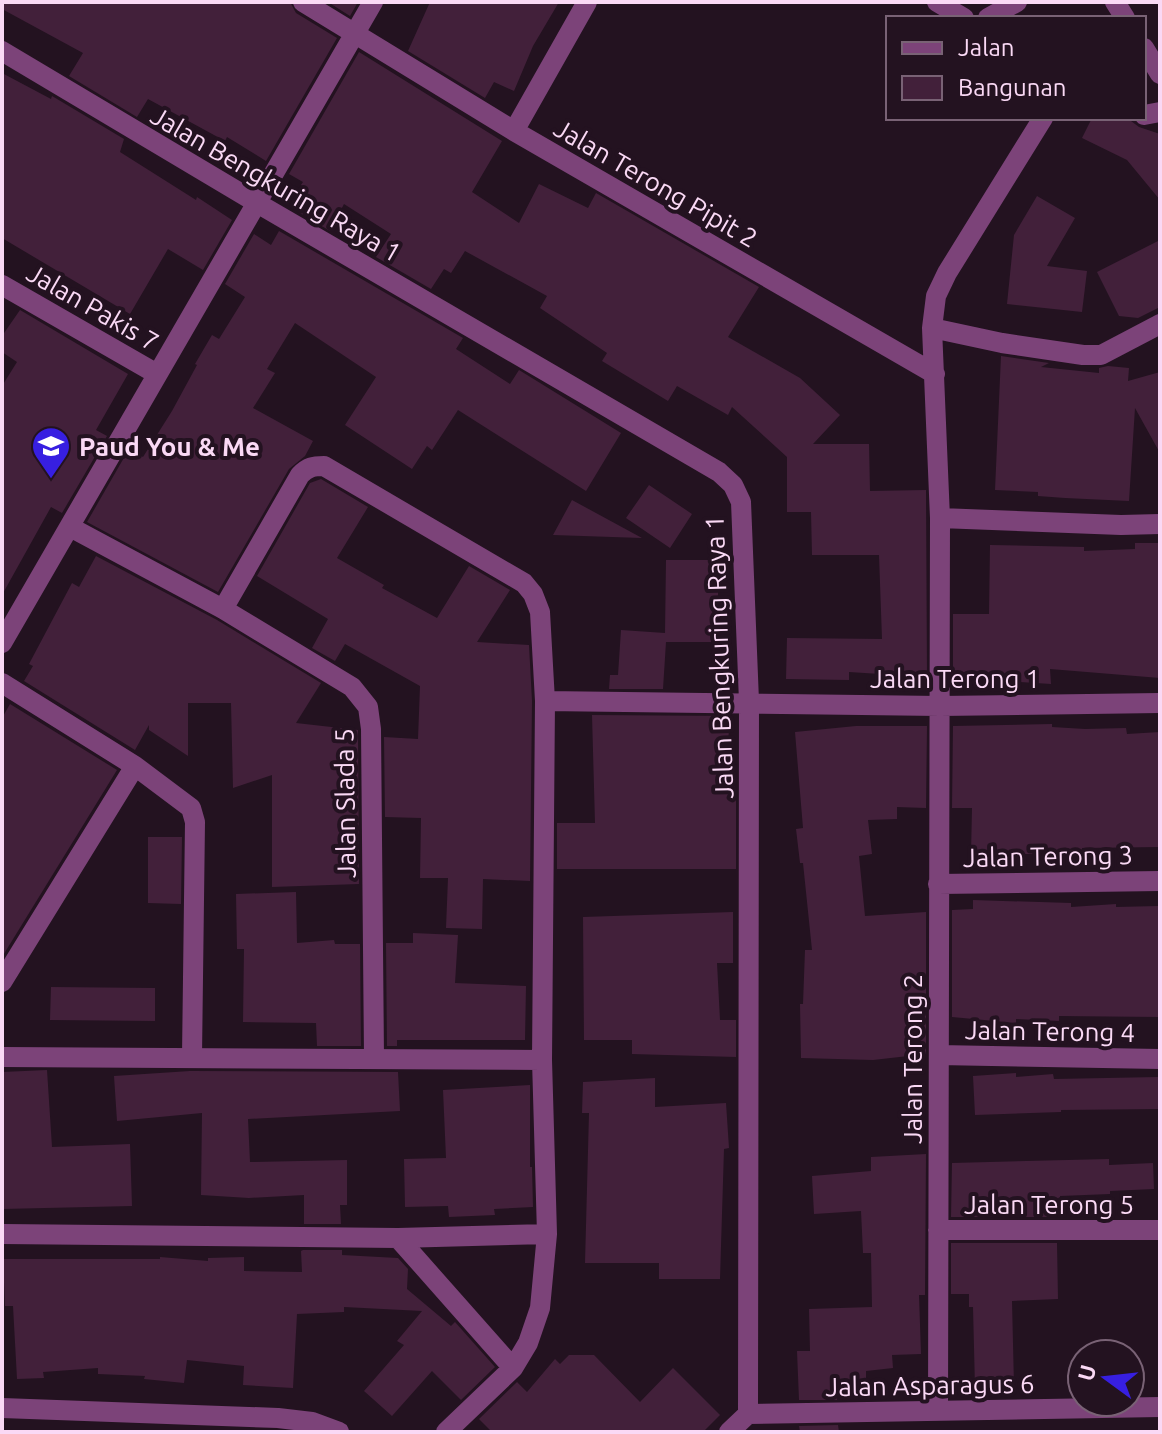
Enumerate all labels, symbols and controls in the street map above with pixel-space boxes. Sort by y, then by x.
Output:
legend [886,16,1146,120]
text: Jalan [958,34,1015,61]
text: Bangunan [958,74,1067,101]
street label: Jalan Bengkuring Raya 1 [146,101,406,267]
street label: Jalan Terong Pipit 2 [549,113,763,253]
street label: Jalan Pakis 7 [22,258,164,356]
school or university icon: Paud You & Me [30,425,72,480]
place label: Paud You & Me [79,432,260,461]
street label: Jalan Bengkuring Raya 1 [700,515,738,799]
street label: Jalan Terong 1 [870,664,1040,693]
street label: Jalan Slada 5 [329,728,361,878]
street label: Jalan Terong 3 [963,840,1133,872]
street label: Jalan Terong 2 [898,974,927,1144]
street label: Jalan Terong 4 [965,1015,1135,1047]
street label: Jalan Terong 5 [964,1190,1134,1219]
north arrow [1066,1338,1146,1418]
text: U [1072,1362,1100,1383]
street label: Jalan Asparagus 6 [825,1369,1035,1401]

